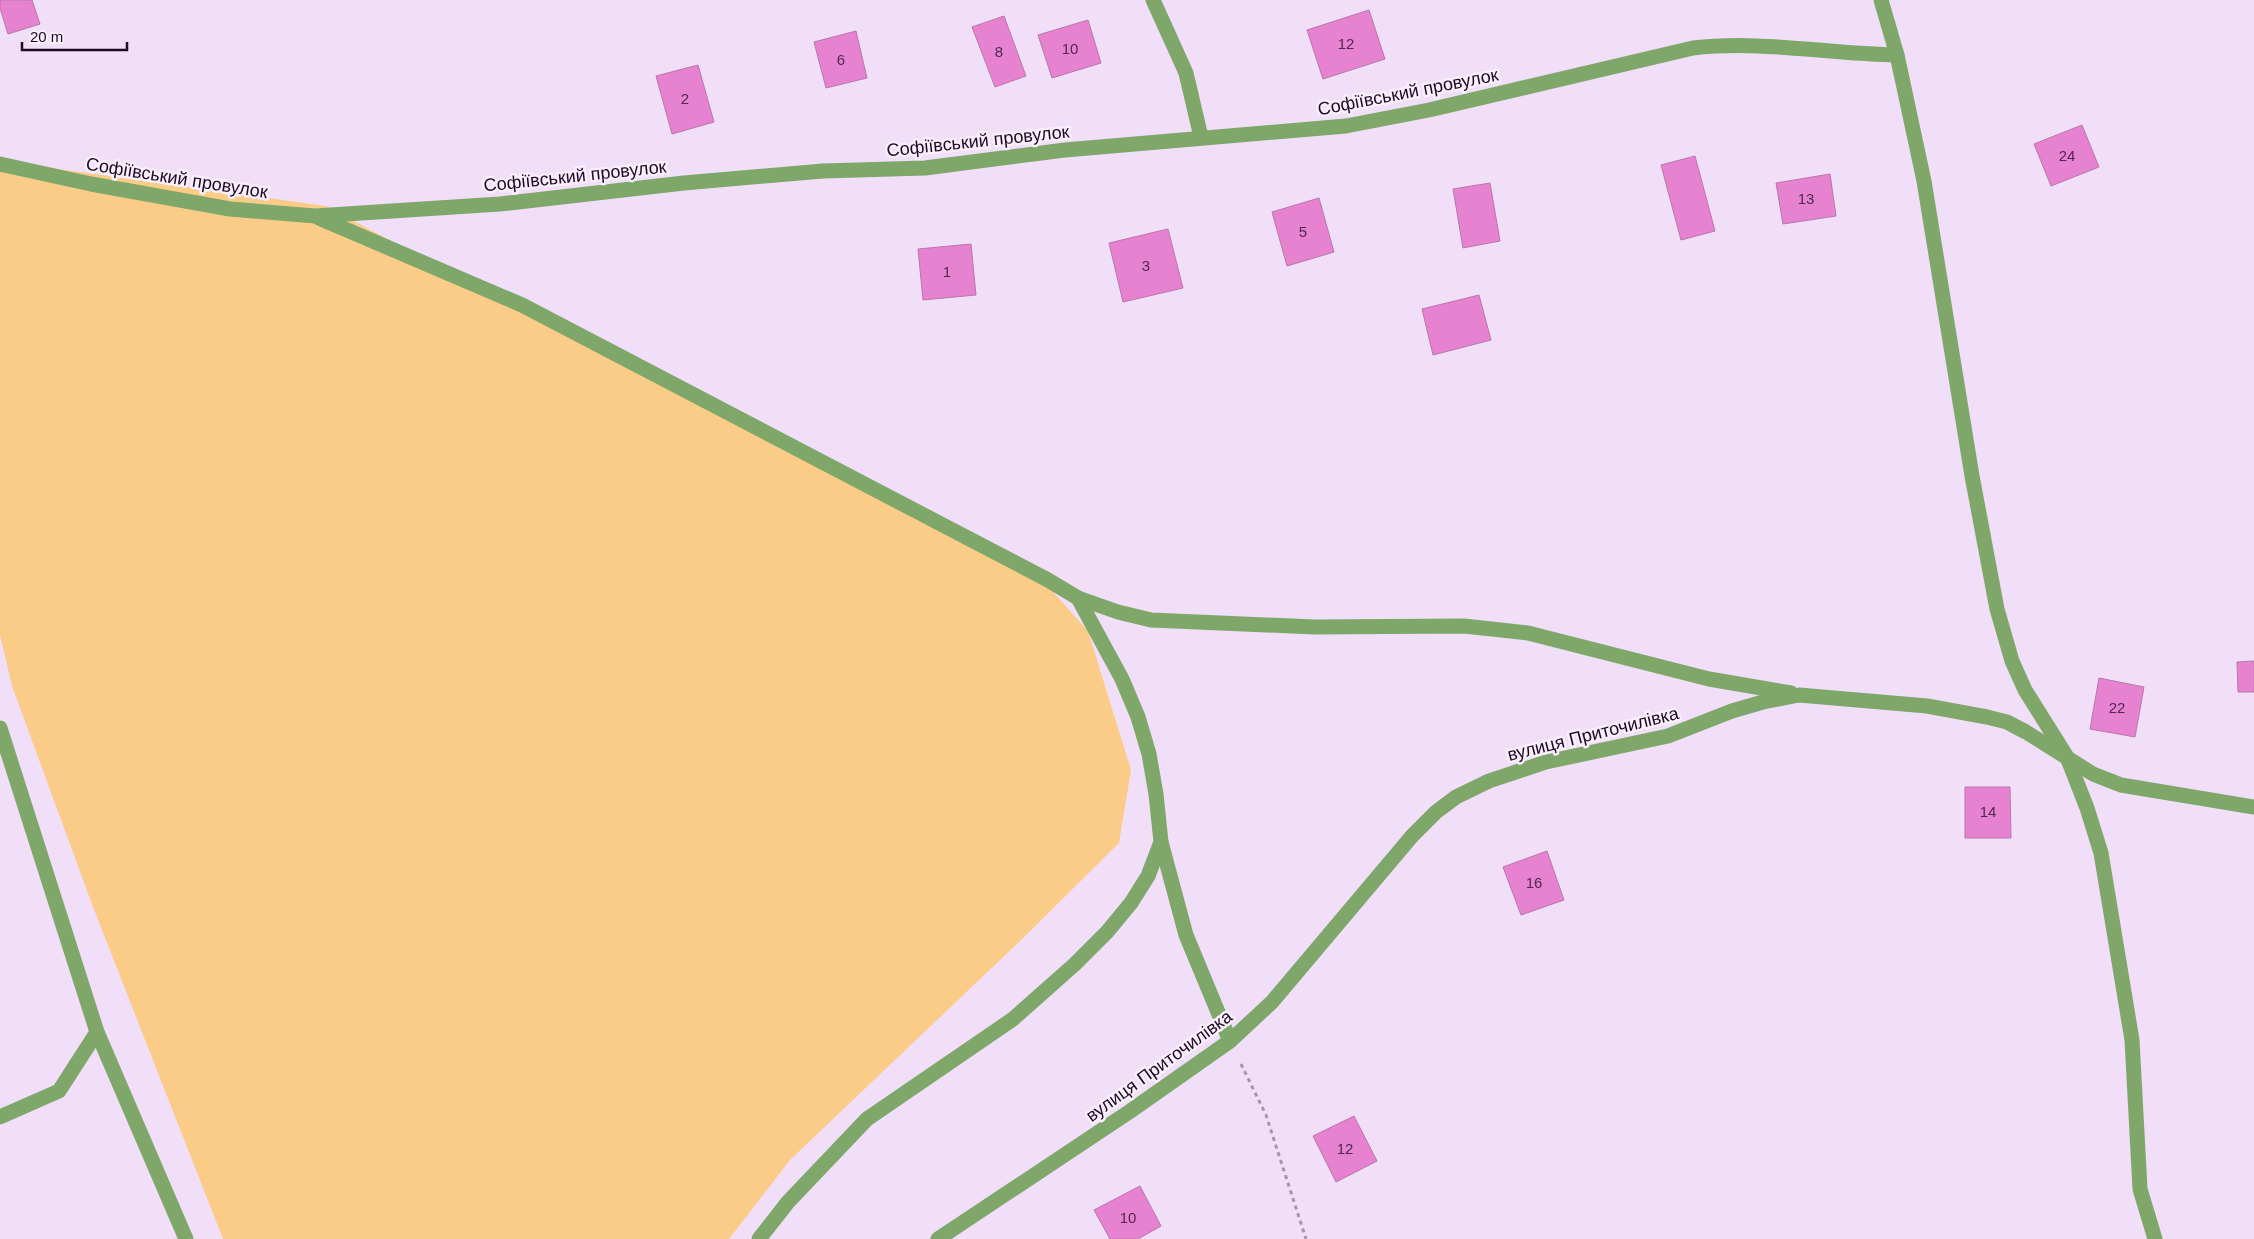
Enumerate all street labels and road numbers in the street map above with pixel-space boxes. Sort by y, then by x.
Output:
street label: Софіївський провулок [1316,65,1500,119]
street label: Софіївський провулок [886,121,1070,161]
street label: Софіївський провулок [85,154,269,202]
street label: Софіївський провулок [483,156,667,196]
street label: вулиця Приточилівка [1505,703,1682,765]
street label: вулиця Приточилівка [1082,1006,1237,1126]

